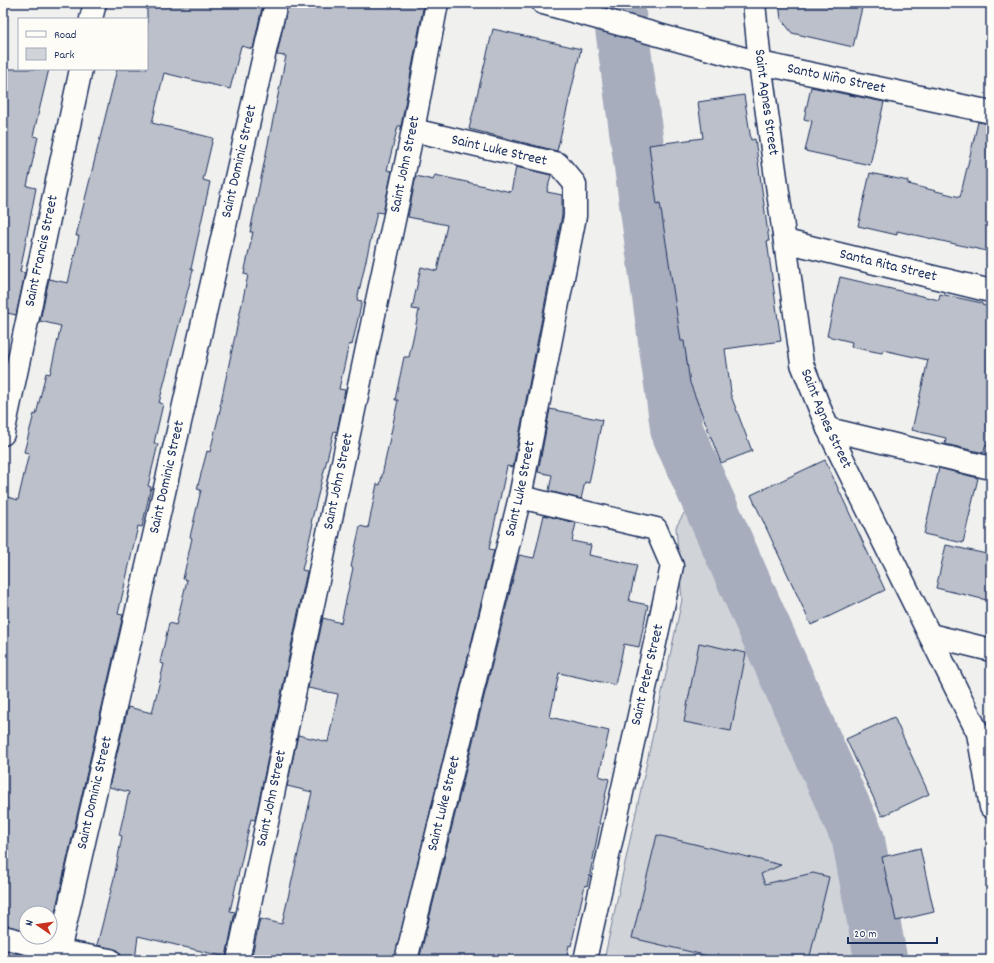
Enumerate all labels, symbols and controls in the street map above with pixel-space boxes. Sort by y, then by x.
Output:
legend [18,18,148,70]
text: Road [54,27,76,44]
text: Park [54,47,75,64]
street label: Saint Agnes Street [748,48,784,157]
street label: Santo Niño Street [785,58,888,100]
street label: Saint Dominic Street [216,102,263,220]
street label: Saint John Street [385,114,426,215]
street label: Saint Luke Street [449,129,549,173]
street label: Saint Francis Street [19,193,65,309]
street label: Santa Rita Street [837,244,939,289]
street label: Saint Agnes Street [794,366,857,473]
street label: Saint Dominic Street [144,418,191,536]
street label: Saint John Street [318,431,360,532]
street label: Saint Luke Street [500,438,542,539]
street label: Saint Peter Street [626,622,670,728]
street label: Saint Dominic Street [72,734,119,852]
street label: Saint John Street [251,748,293,849]
street label: Saint Luke Street [422,753,467,854]
north arrow [18,905,58,945]
text: N [22,918,39,928]
scale bar [848,919,937,945]
text: 20 m [854,926,877,943]

